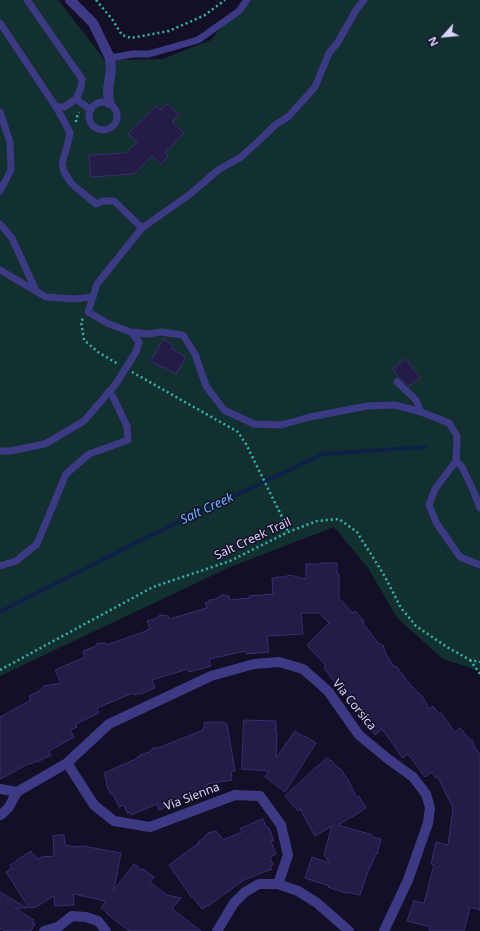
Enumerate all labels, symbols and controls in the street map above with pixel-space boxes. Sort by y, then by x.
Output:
north arrow [424,16,464,56]
text: N [424,34,442,49]
water label: Salt Creek [178,490,236,528]
street label: Salt Creek Trail [212,515,294,563]
street label: Via Corsica [329,677,379,733]
street label: Via Sienna [162,780,222,814]

